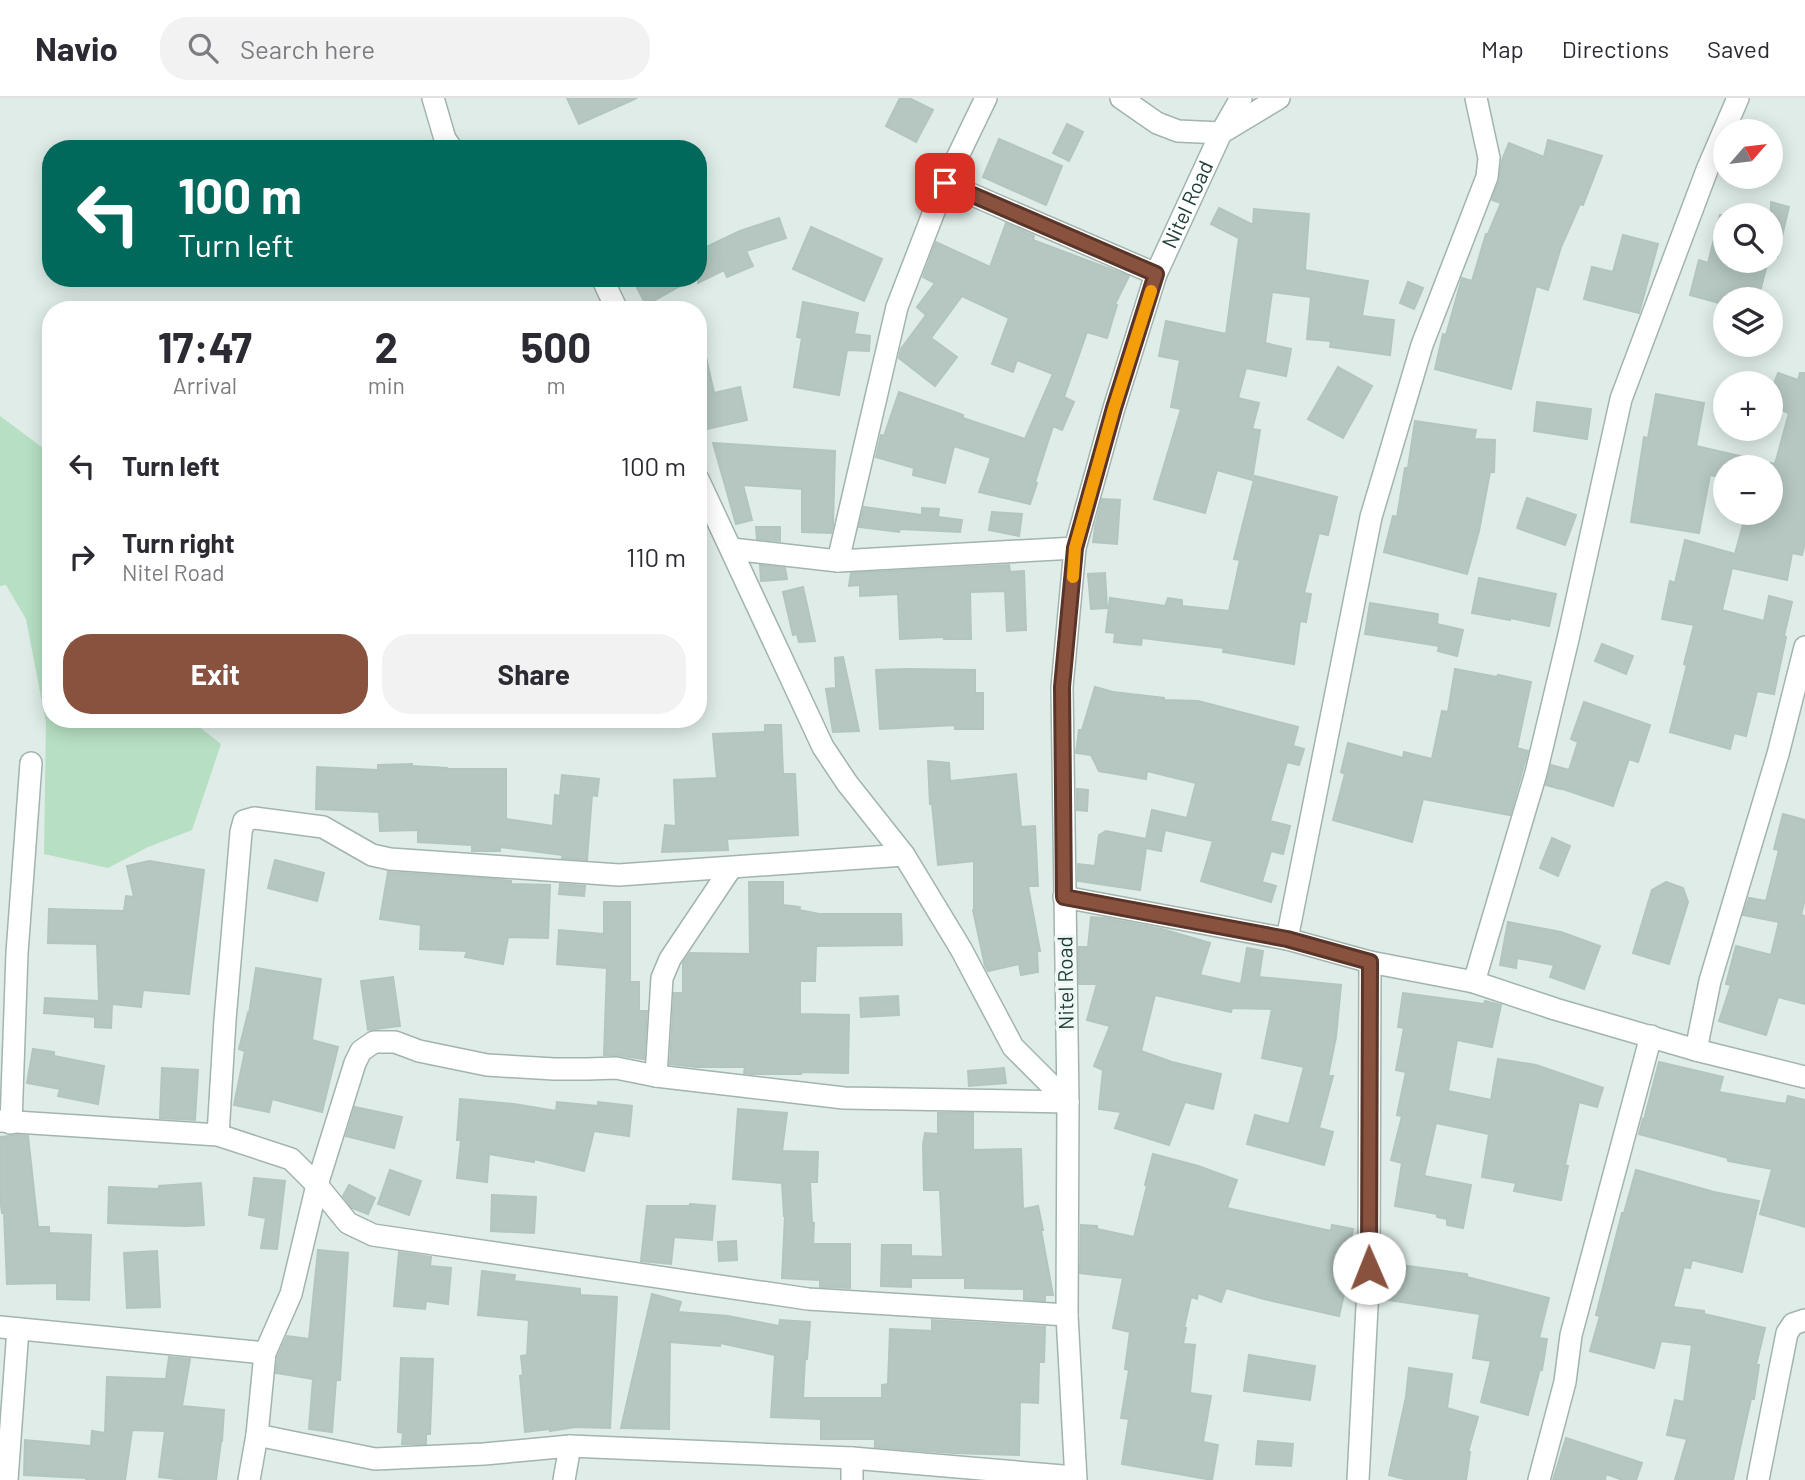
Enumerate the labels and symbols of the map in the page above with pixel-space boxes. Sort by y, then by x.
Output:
north arrow [1713,119,1783,189]
pin [915,153,975,213]
street label: Nitel Road [1156,156,1218,252]
street label: Nitel Road [1051,936,1078,1030]
position arrow [1332,1231,1406,1305]

